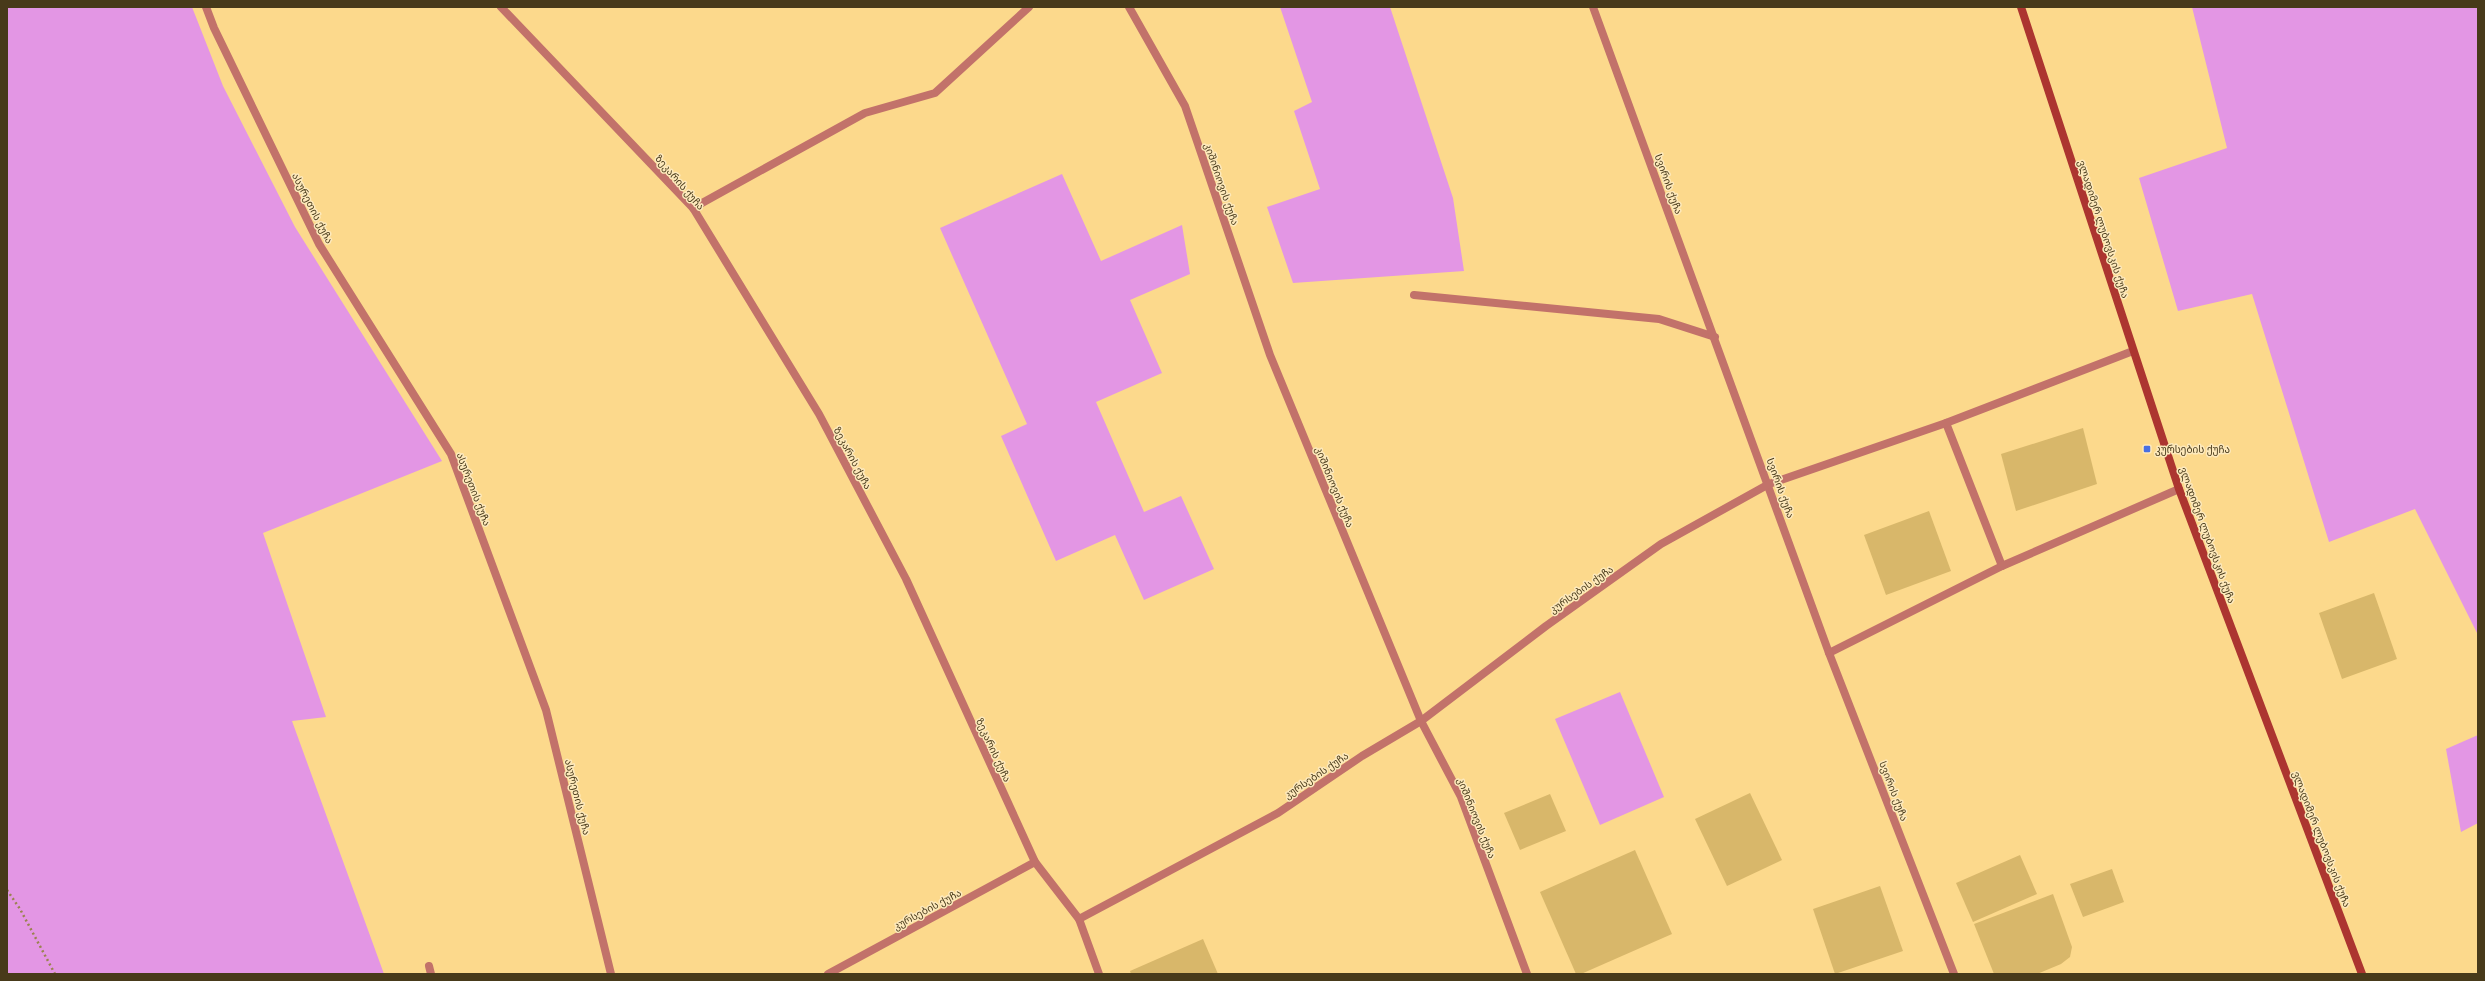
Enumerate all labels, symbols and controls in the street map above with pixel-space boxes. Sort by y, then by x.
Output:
street label: კიშინიოვის ქუჩა [1201,142,1241,227]
street label: ზეკარის ქუჩა [652,153,706,212]
street label: სვირის ქუჩა [1652,153,1684,216]
street label: ვლადიმერ ლუბოვსკის ქუჩა [2075,159,2131,300]
street label: ასურეთის ქუჩა [289,171,335,246]
street label: ზეკარის ქუჩა [831,425,874,492]
marker: კურსების ქუჩა [2142,444,2152,454]
place label: კურსების ქუჩა [2155,444,2230,456]
street label: კიშინიოვის ქუჩა [1312,445,1356,530]
street label: ასურეთის ქუჩა [454,451,493,528]
street label: სვირის ქუჩა [1764,457,1796,520]
street label: ვლადიმერ ლუბოვსკის ქუჩა [2177,465,2237,605]
street label: კურსების ქუჩა [1547,563,1616,616]
street label: ზეკარის ქუჩა [973,717,1013,784]
street label: კურსების ქუჩა [1282,750,1351,802]
street label: ასურეთის ქუჩა [562,758,592,836]
street label: სვირის ქუჩა [1876,760,1910,823]
street label: ვლადიმერ ლუბოვსკის ქუჩა [2290,770,2353,909]
street label: კიშინიოვის ქუჩა [1454,776,1498,861]
street label: კურსების ქუჩა [892,887,963,933]

